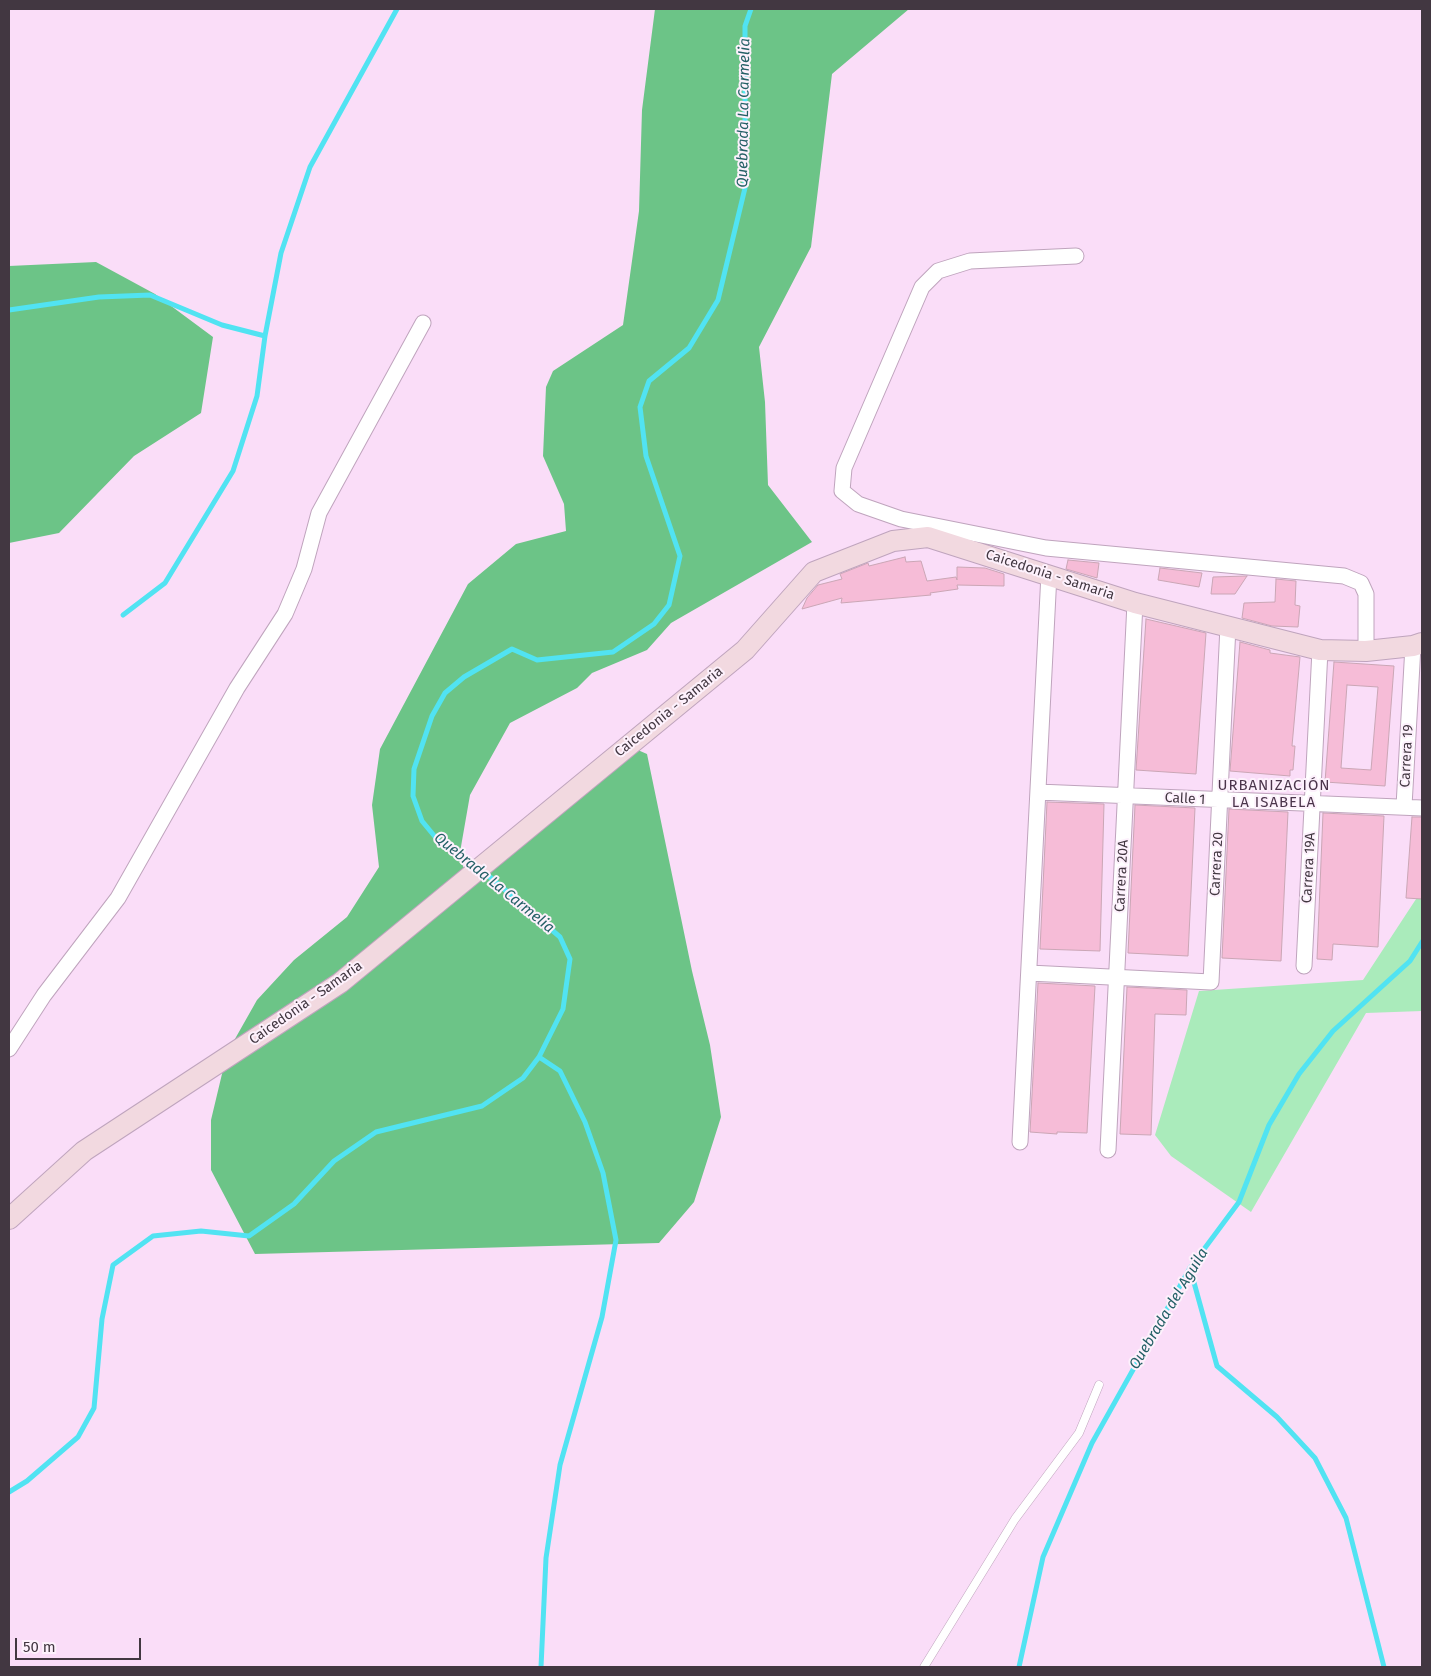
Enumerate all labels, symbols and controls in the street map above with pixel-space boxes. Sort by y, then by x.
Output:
water label: Quebrada La Carmelia [734,38,754,188]
street label: Caicedonia - Samaria [983,546,1117,604]
street label: Caicedonia - Samaria [611,663,727,761]
street label: Carrera 19 [1397,724,1417,788]
district label: URBANIZACIÓN LA ISABELA [1216,777,1332,812]
street label: Calle 1 [1164,790,1206,808]
water label: Quebrada La Carmelia [430,829,558,937]
street label: Carrera 20 [1207,831,1227,897]
street label: Carrera 19A [1299,832,1319,904]
street label: Carrera 20A [1112,839,1132,913]
street label: Caicedonia - Samaria [246,958,366,1048]
water label: Quebrada del Aguila [1126,1245,1212,1373]
scale bar [18,1628,144,1660]
text: 50 m [23,1638,56,1656]

